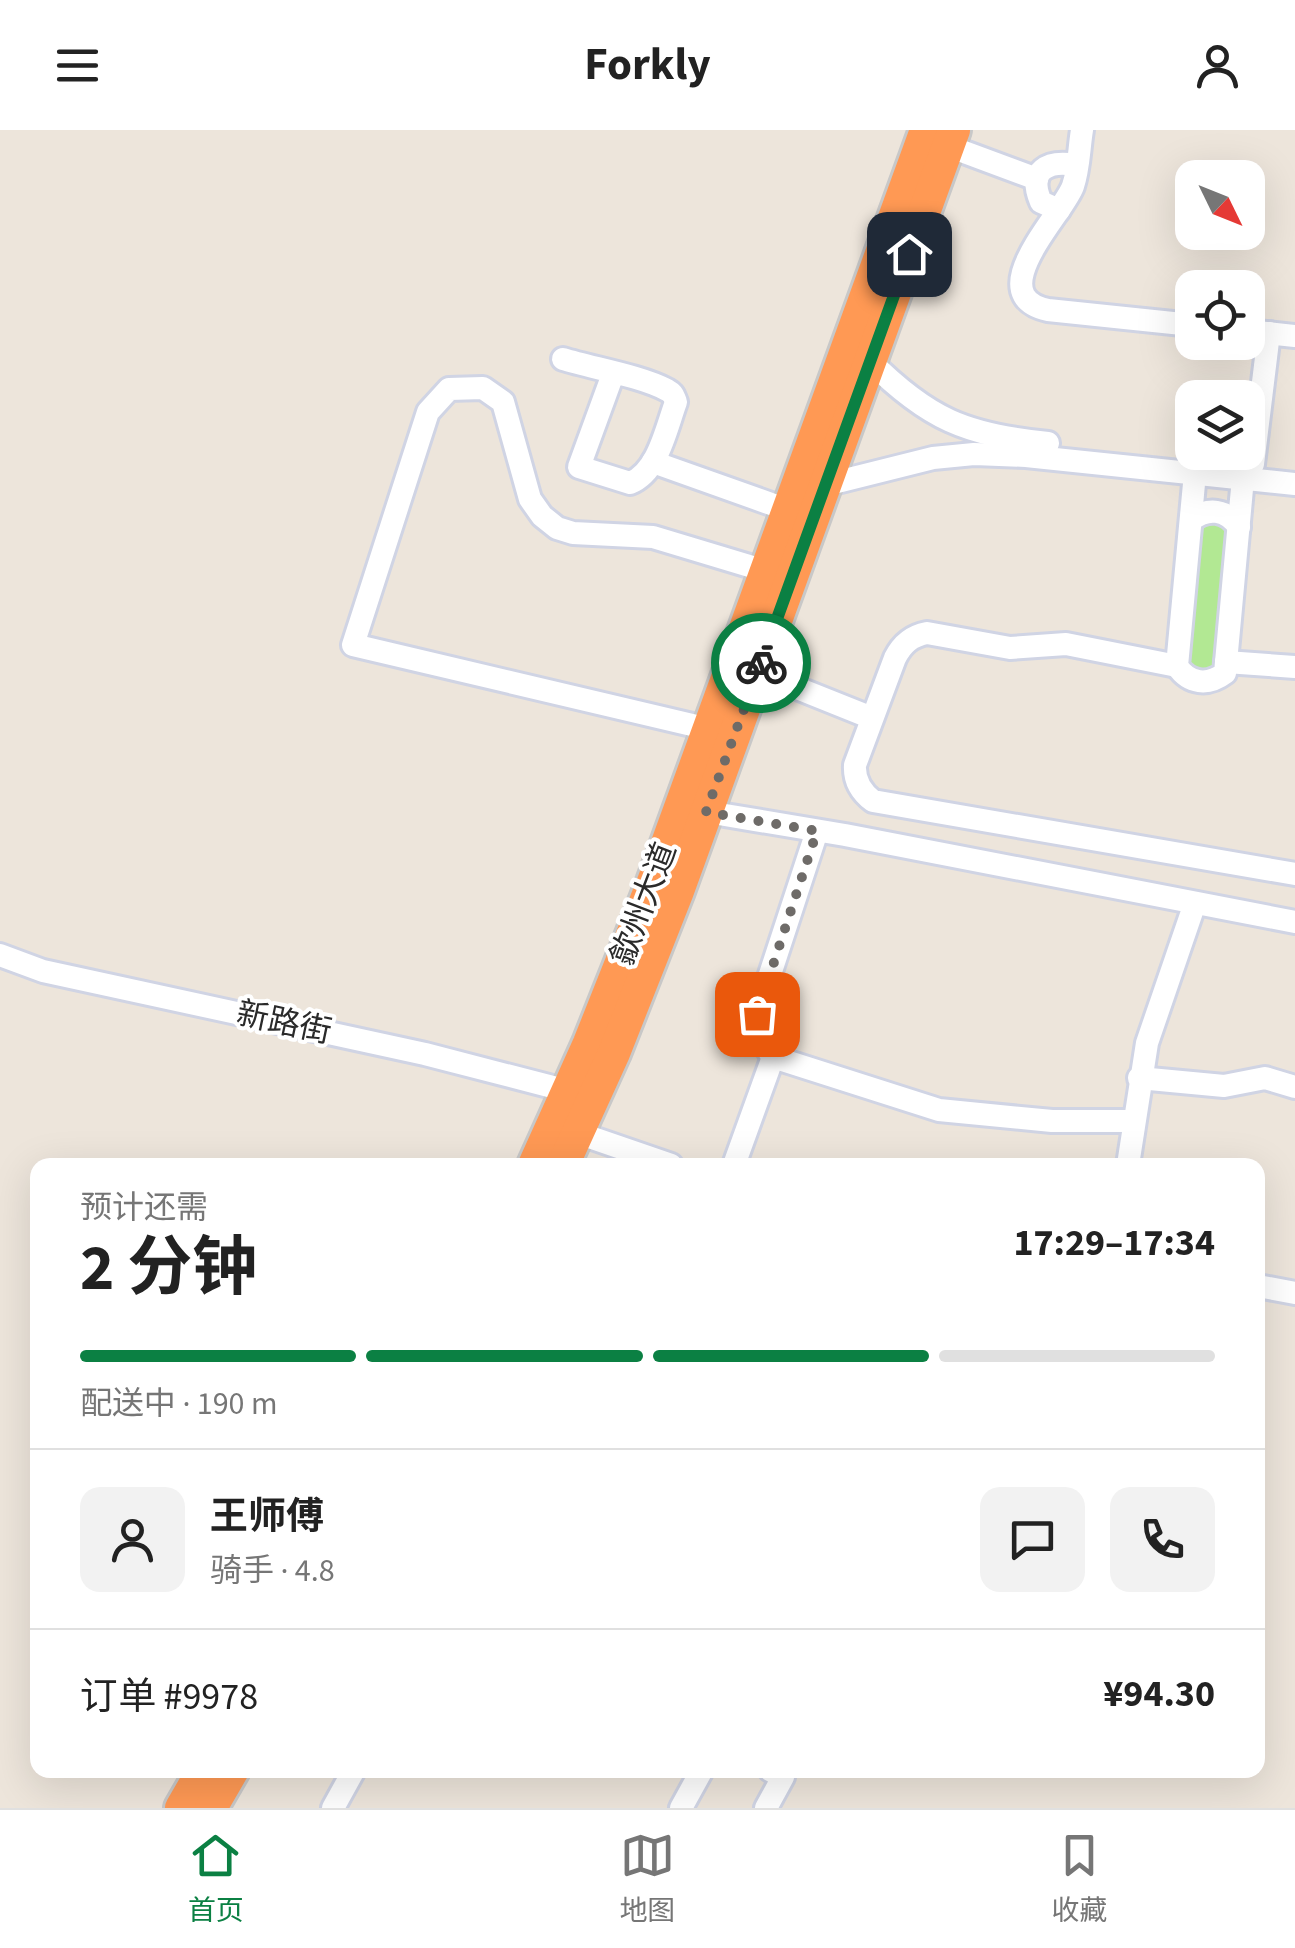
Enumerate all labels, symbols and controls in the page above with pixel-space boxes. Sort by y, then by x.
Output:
text: Forkly [584,33,711,97]
icon: menu [50,38,105,93]
icon: person [1190,38,1245,93]
north arrow [1175,160,1265,250]
map controls [1175,160,1265,470]
pin [867,212,952,297]
icon: home [882,227,937,282]
button: locate [1175,270,1265,360]
button: layers [1175,380,1265,470]
courier [711,613,811,713]
icon: bike [734,636,789,691]
street label: 歙州大道 [600,836,688,972]
pin [715,972,800,1057]
icon: bag [730,987,785,1042]
street label: 新路街 [232,991,336,1055]
text: 预计还需 [80,1185,208,1231]
text: 17:29–17:34 [1013,1216,1215,1270]
text: 2 分钟 [80,1222,257,1315]
text: 配送中 · 190 m [80,1381,277,1427]
button: person [80,1487,185,1592]
button: chat [980,1487,1085,1592]
button: phone [1110,1487,1215,1592]
text: 王师傅 [210,1490,324,1544]
text: 骑手 · 4.8 [210,1548,335,1594]
text: ¥94.30 [1103,1667,1215,1721]
text: 订单 #9978 [80,1670,258,1724]
tab: 首页 [188,1828,244,1931]
tab: 地图 [619,1828,675,1931]
tab: 收藏 [1051,1828,1107,1931]

